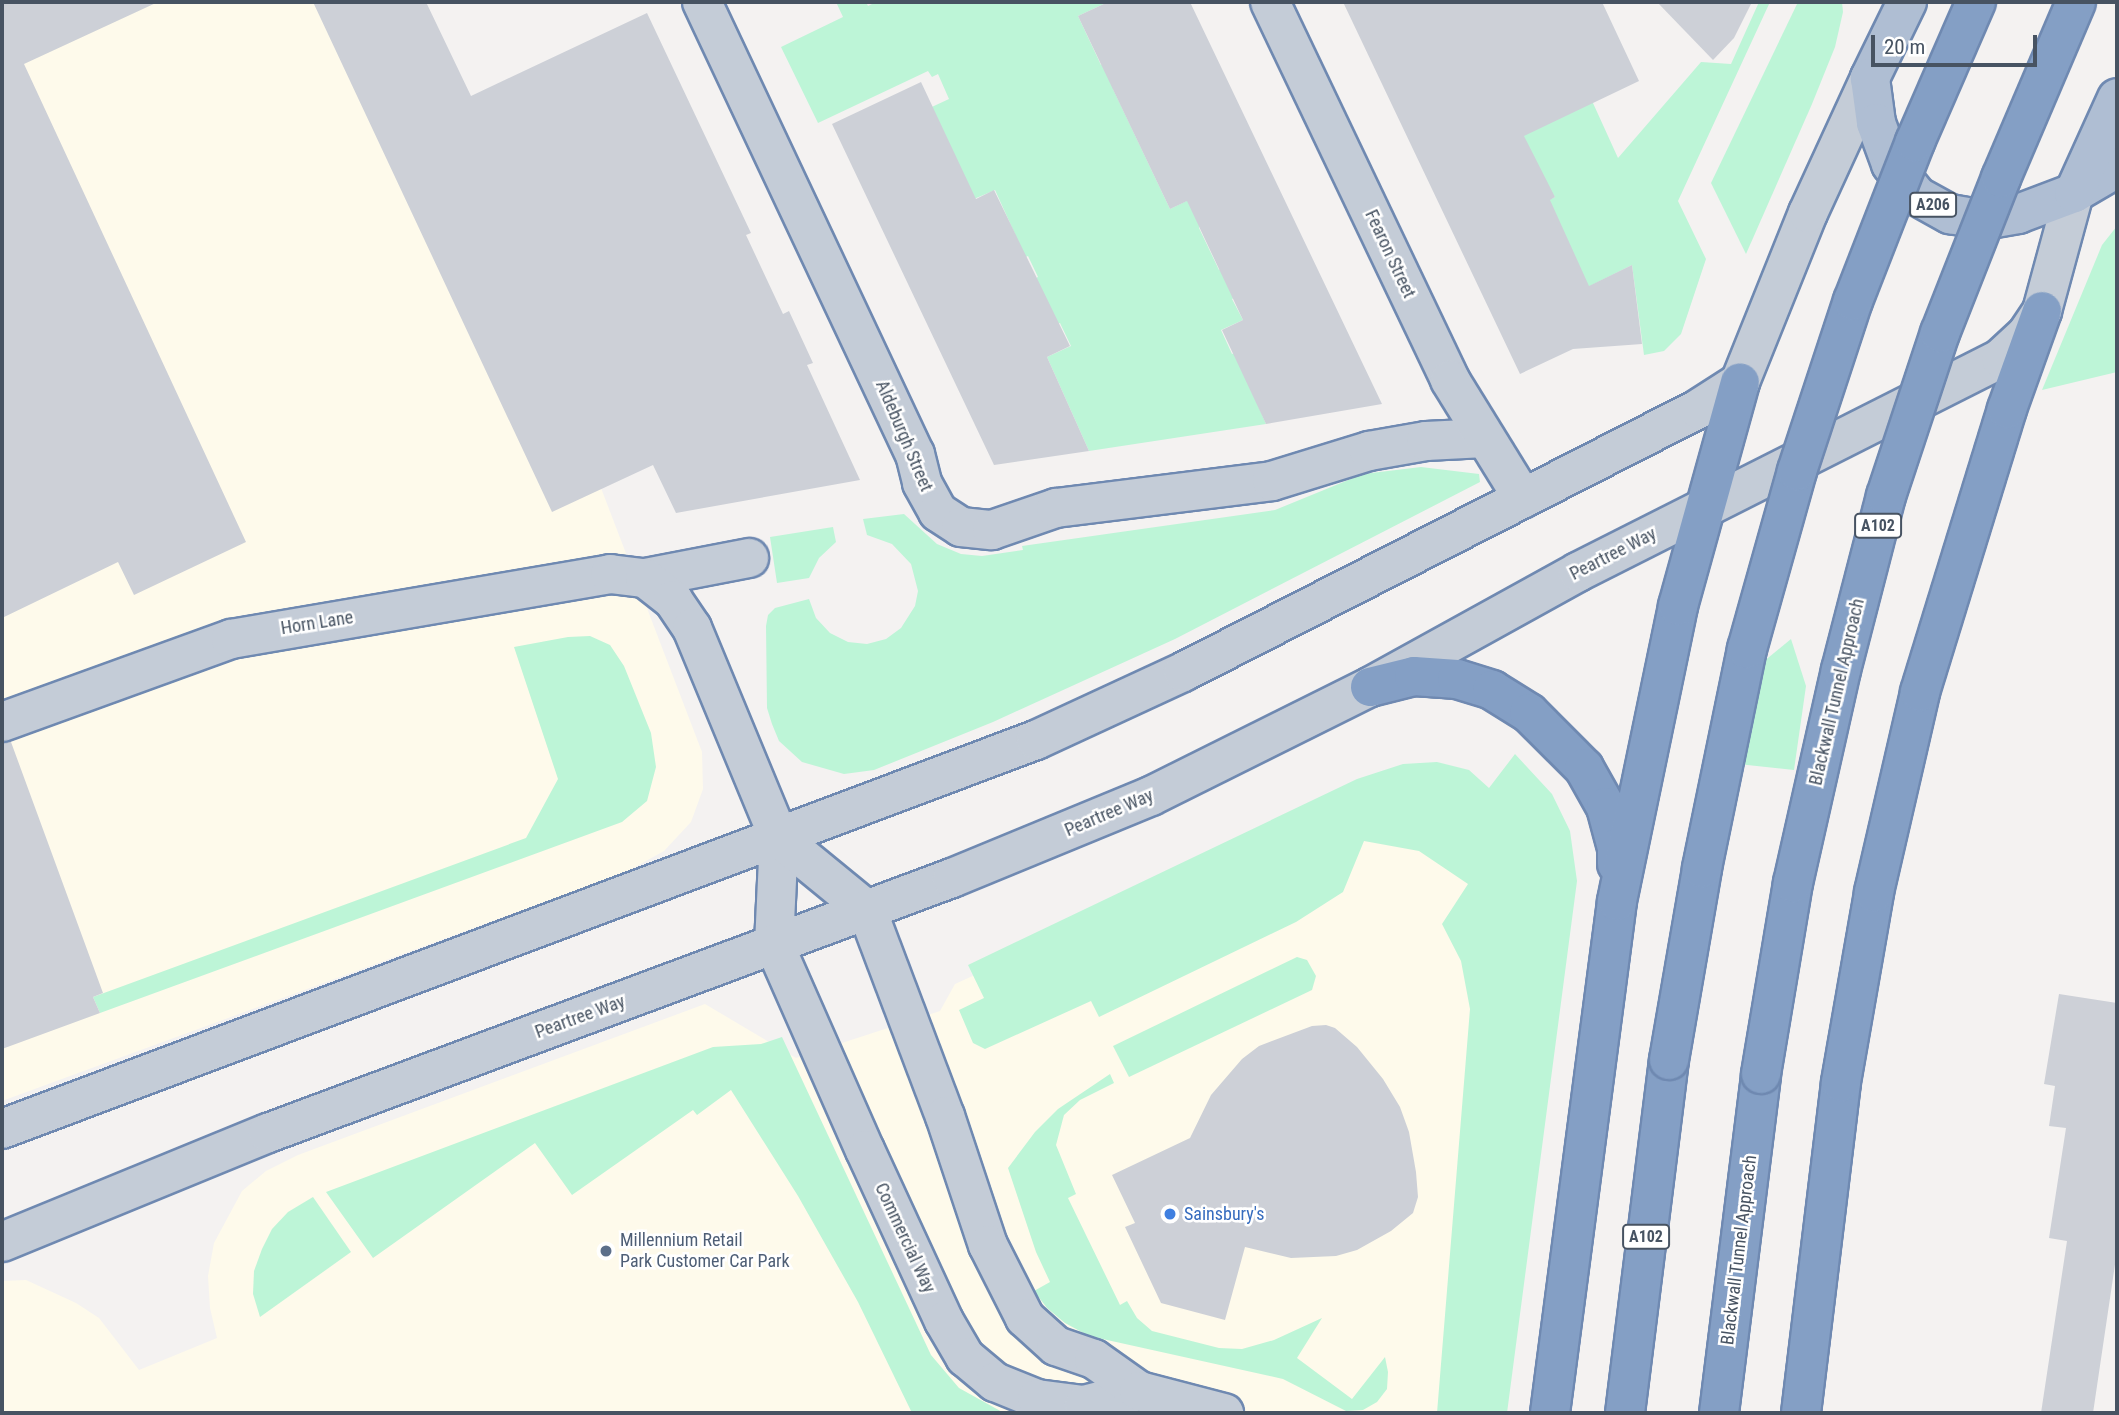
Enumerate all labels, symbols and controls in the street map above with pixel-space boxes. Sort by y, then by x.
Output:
scale bar [1874,21,2040,65]
text: 20 m [1884,35,1925,59]
road number: A206 [1909,192,1958,218]
street label: Fearon Street [1360,206,1420,302]
street label: Aldeburgh Street [871,377,937,495]
road number: A102 [1854,513,1902,538]
street label: Peartree Way [1566,523,1660,585]
street label: Blackwall Tunnel Approach [1805,596,1869,788]
street label: Horn Lane [279,607,355,639]
street label: Peartree Way [1062,785,1156,841]
street label: Peartree Way [532,991,628,1043]
street label: Blackwall Tunnel Approach [1717,1154,1761,1346]
street label: Commercial Way [870,1180,940,1296]
place label: Sainsbury's [1184,1203,1265,1225]
marker: Sainsbury's [1162,1206,1178,1222]
road number: A102 [1622,1224,1670,1250]
place label: Millennium Retail Park Customer Car Park [620,1230,790,1272]
marker: Millennium Retail Park Customer Car Park [598,1243,614,1259]

